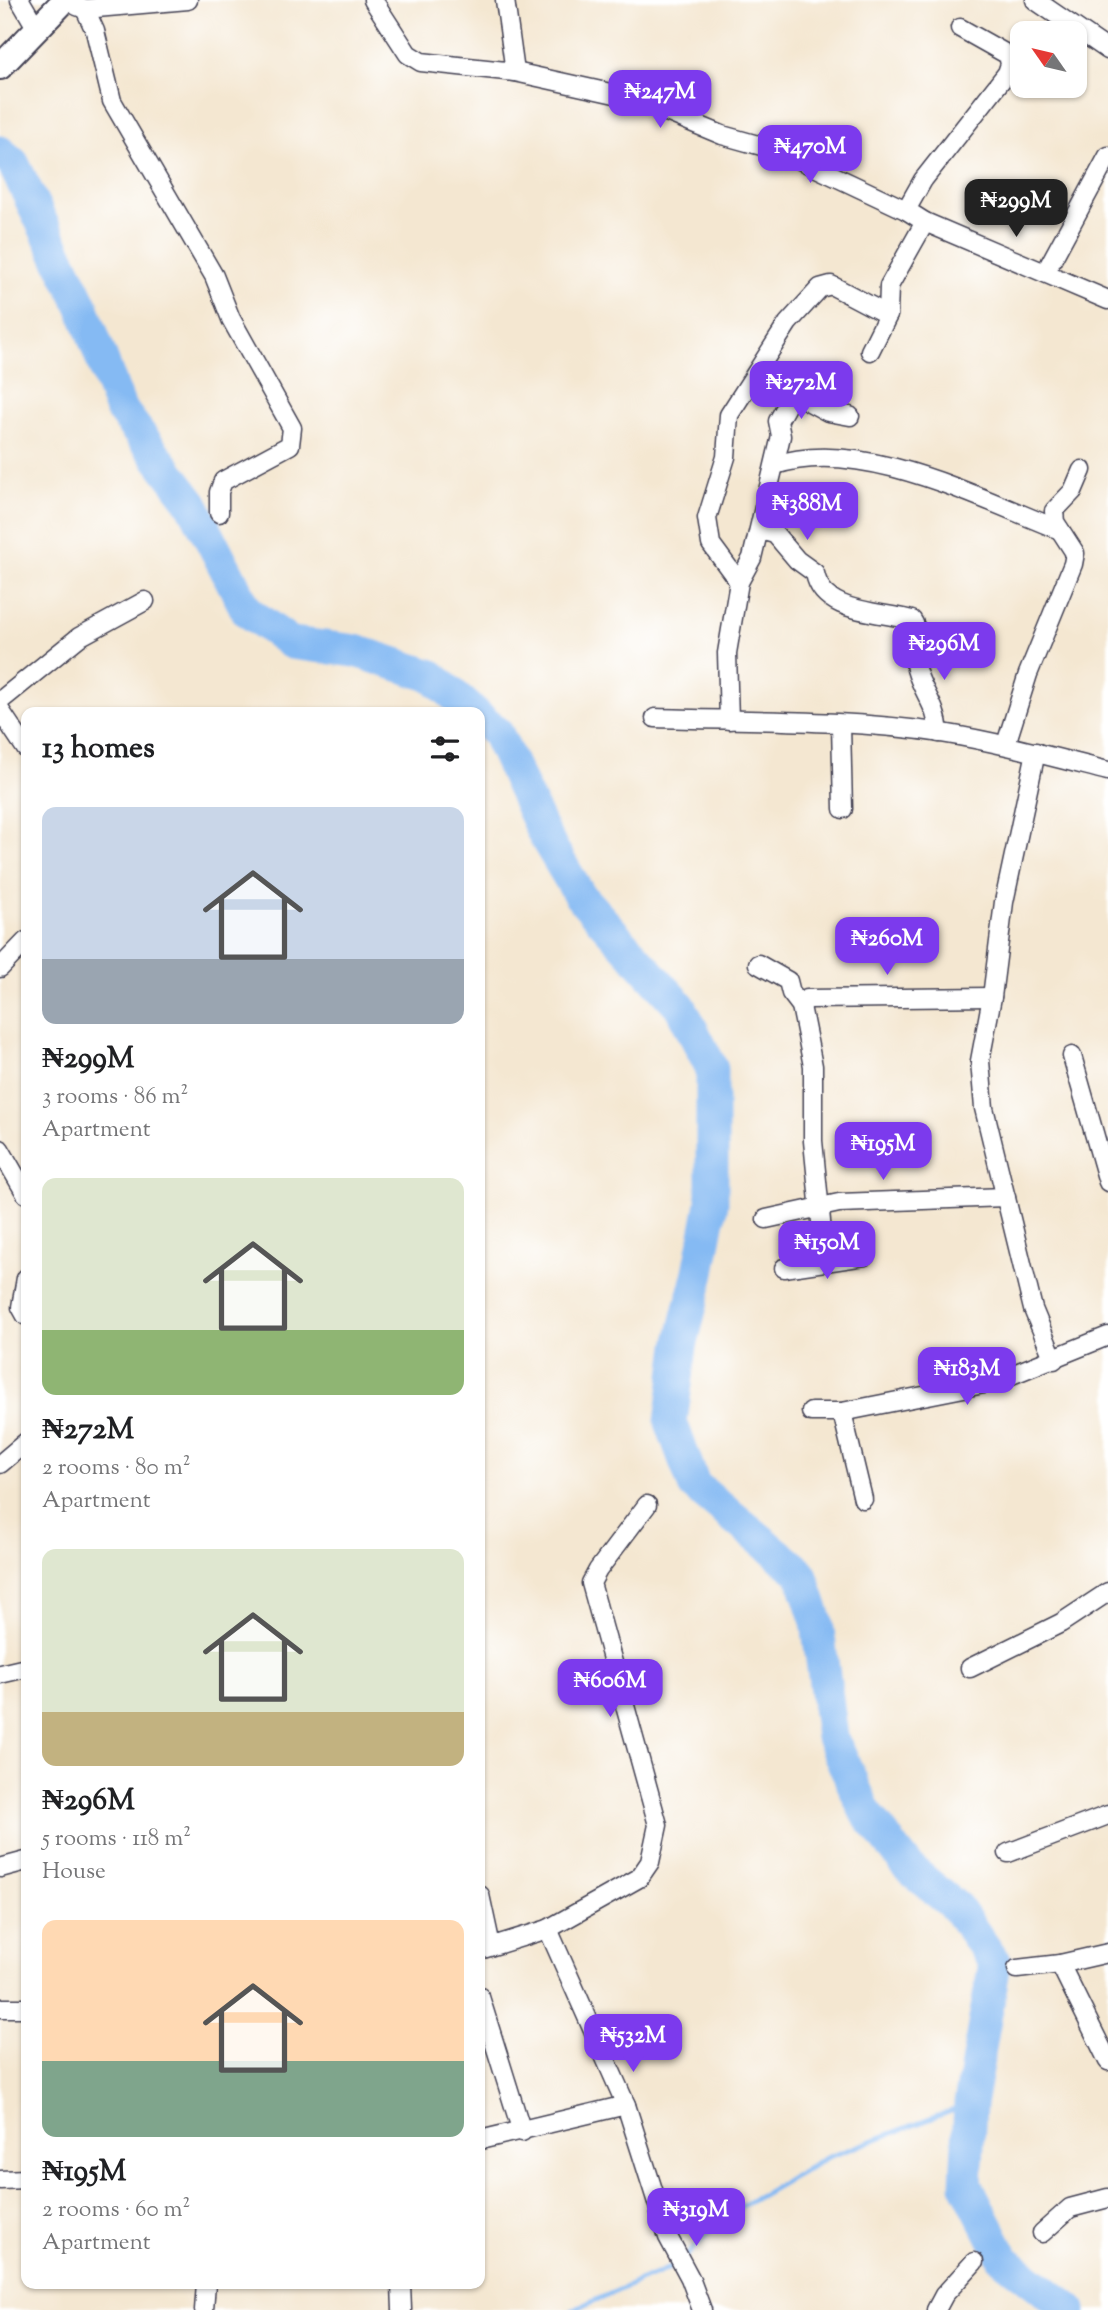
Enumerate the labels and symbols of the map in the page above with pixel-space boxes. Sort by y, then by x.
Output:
north arrow [1010,21,1087,98]
pin: ₦247M [611,71,709,130]
pin: ₦470M [761,125,859,185]
pin: ₦299M [967,180,1065,239]
pin: ₦272M [752,362,850,421]
pin: ₦388M [758,482,856,542]
pin: ₦296M [895,622,993,682]
pin: ₦260M [838,918,936,977]
pin: ₦195M [834,1122,932,1182]
pin: ₦150M [778,1222,876,1281]
pin: ₦183M [918,1348,1016,1407]
pin: ₦606M [561,1660,659,1719]
pin: ₦532M [584,2014,682,2074]
pin: ₦319M [647,2188,745,2248]

